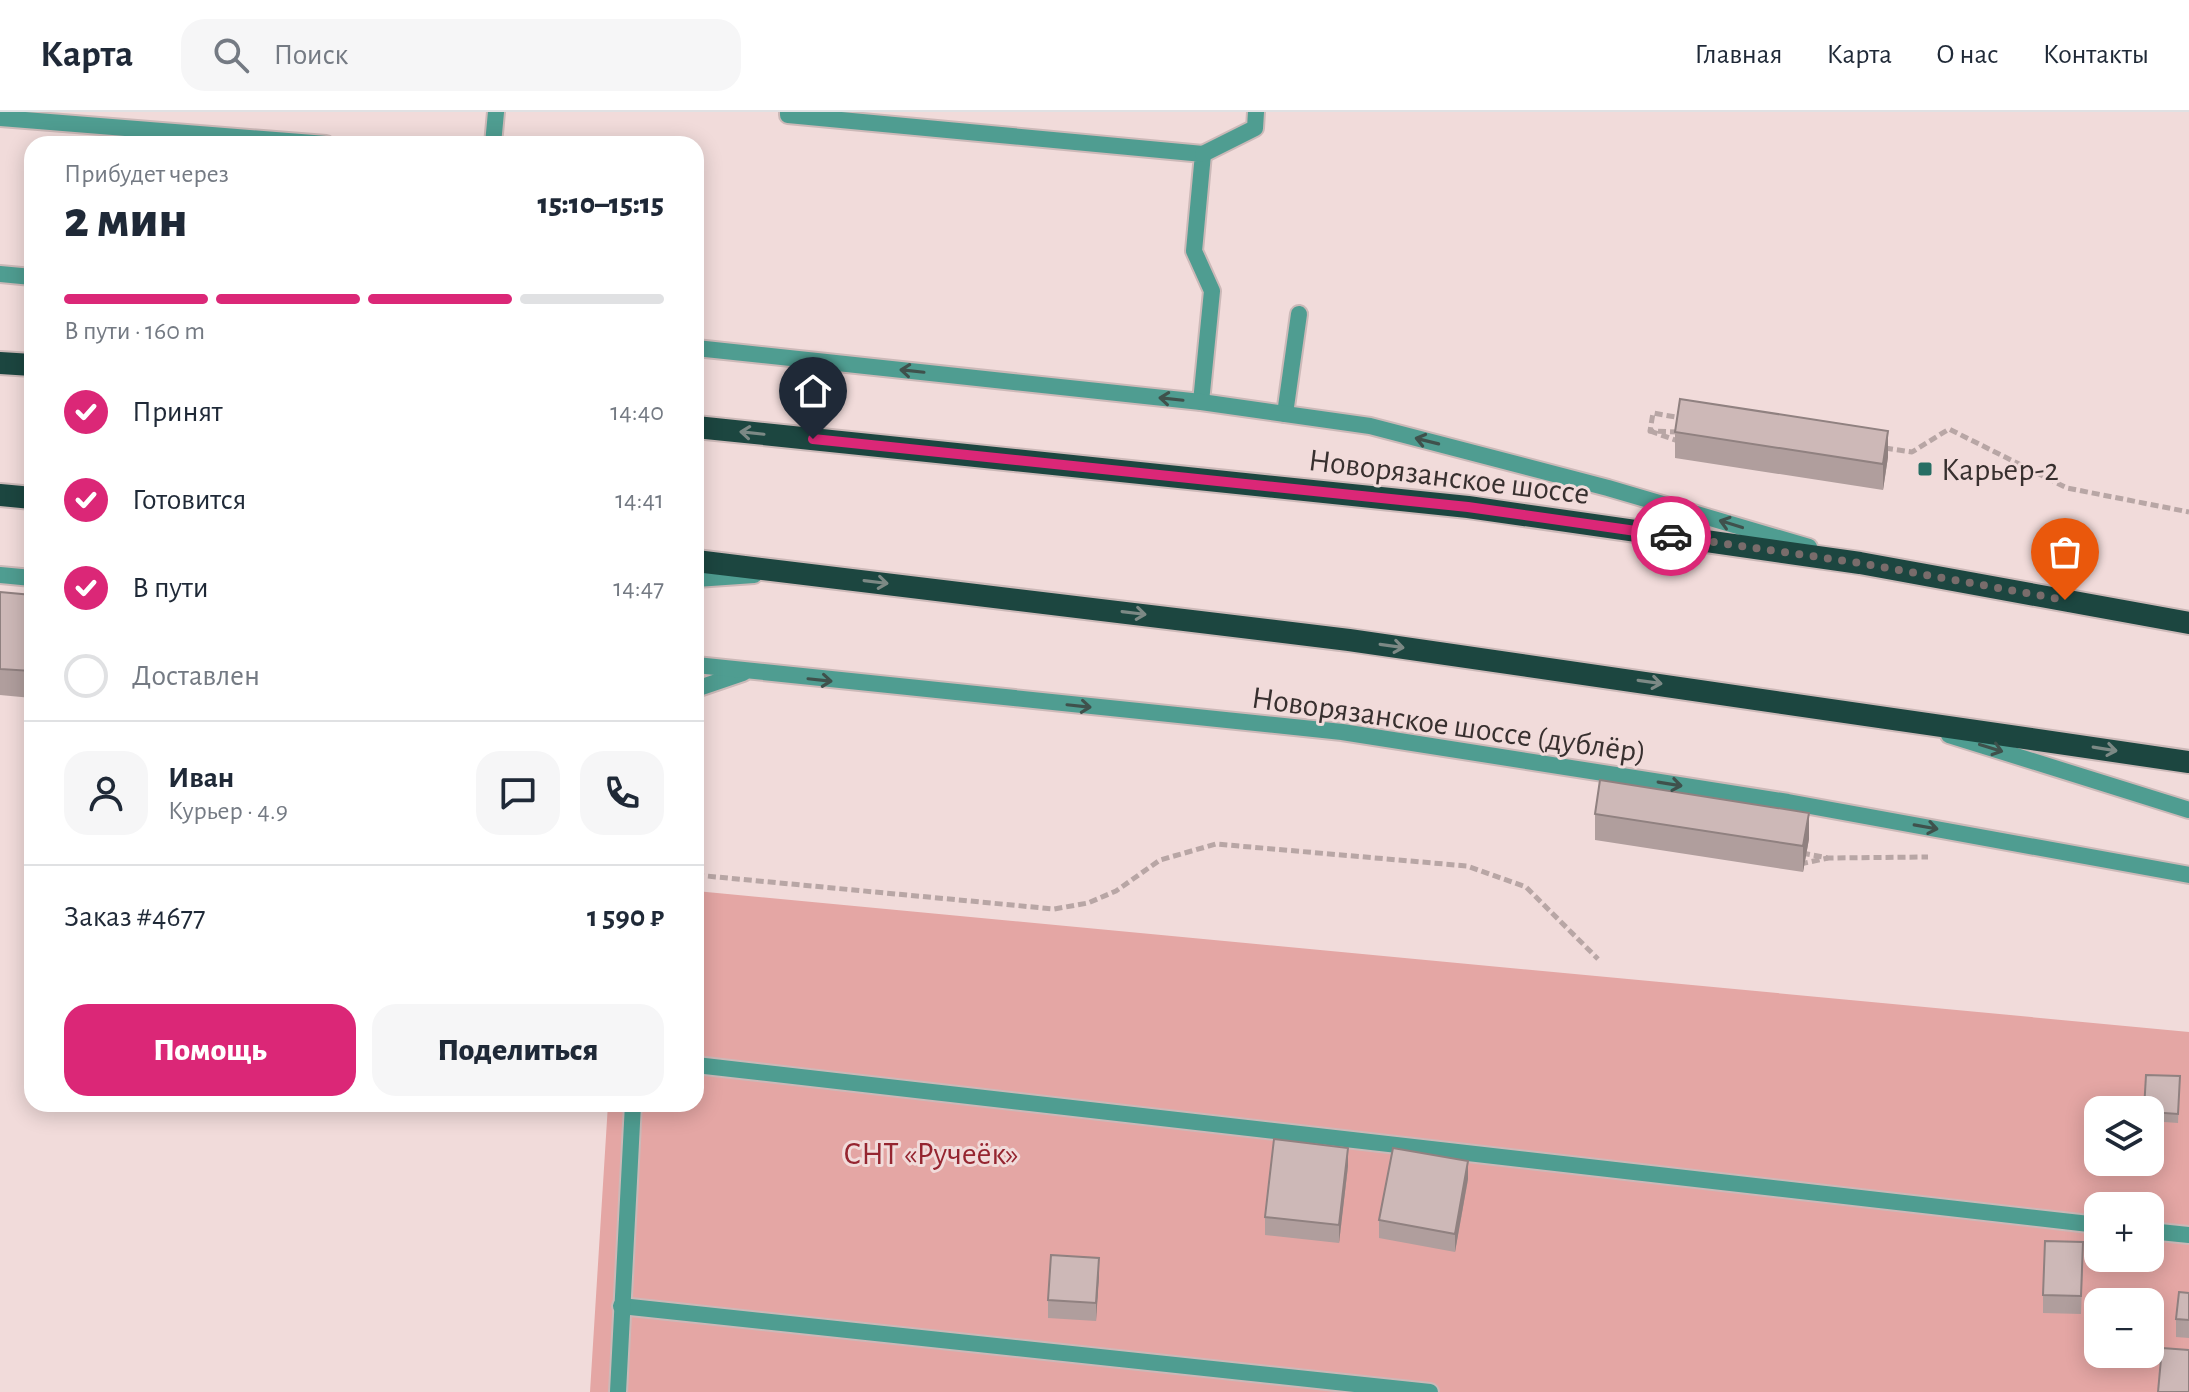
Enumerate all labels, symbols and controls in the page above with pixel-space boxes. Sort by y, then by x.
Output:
search box [181,19,741,91]
icon: search [209,33,253,77]
text: Карта [40,36,133,74]
text: Поиск [273,40,348,70]
text: Главная [1694,41,1782,69]
text: Карта [1826,41,1892,69]
text: О нас [1936,41,1999,69]
text: Контакты [2043,41,2149,69]
text: Прибудет через [64,161,229,187]
text: 15:10–15:15 [538,189,664,219]
text: 2 мин [64,194,188,246]
text: В пути · 160 m [64,318,205,344]
pin [779,357,847,439]
one-way arrow [899,364,926,379]
icon: home [791,369,835,413]
icon: check [64,390,108,434]
one-way arrow [1158,391,1184,406]
text: Принят [132,397,223,427]
text: 14:40 [610,399,664,425]
one-way arrow [739,425,766,440]
one-way arrow [1414,432,1440,447]
street label: Новорязанское шоссе [1306,444,1591,510]
place label: Карьер-2 [1941,454,2059,486]
marker: Карьер-2 [1916,460,1934,478]
icon: check [64,478,108,522]
text: Готовится [132,485,246,515]
text: 14:41 [615,487,664,513]
courier [1631,496,1711,576]
icon: car [1649,514,1693,558]
one-way arrow [1719,516,1745,531]
pin [2031,518,2099,600]
icon: bag [2043,530,2087,574]
icon: check [64,566,108,610]
text: В пути [132,573,209,603]
one-way arrow [862,574,889,589]
text: 14:47 [613,575,664,601]
one-way arrow [1121,606,1146,621]
one-way arrow [1379,639,1404,654]
text: Доставлен [132,661,260,691]
one-way arrow [806,673,833,688]
one-way arrow [1637,675,1662,690]
street label: Новорязанское шоссе (дублёр) [1249,681,1648,769]
one-way arrow [1065,699,1092,714]
one-way arrow [1978,742,2003,756]
one-way arrow [2092,742,2117,757]
button: person [64,751,148,835]
button: chat [476,751,560,835]
button: phone [580,751,664,835]
text: Иван [168,763,234,793]
one-way arrow [1657,777,1682,792]
text: Курьер · 4.9 [168,798,288,824]
one-way arrow [1913,821,1938,836]
text: Заказ #4677 [64,902,206,932]
text: 1 590 ₽ [587,902,664,932]
button: Помощь [64,1004,356,1096]
button: Поделиться [372,1004,664,1096]
map controls [2084,1096,2164,1368]
button: layers [2084,1096,2164,1176]
park label: СНТ «Ручеёк» [843,1138,1019,1170]
button: + [2084,1192,2164,1272]
button: − [2084,1288,2164,1368]

